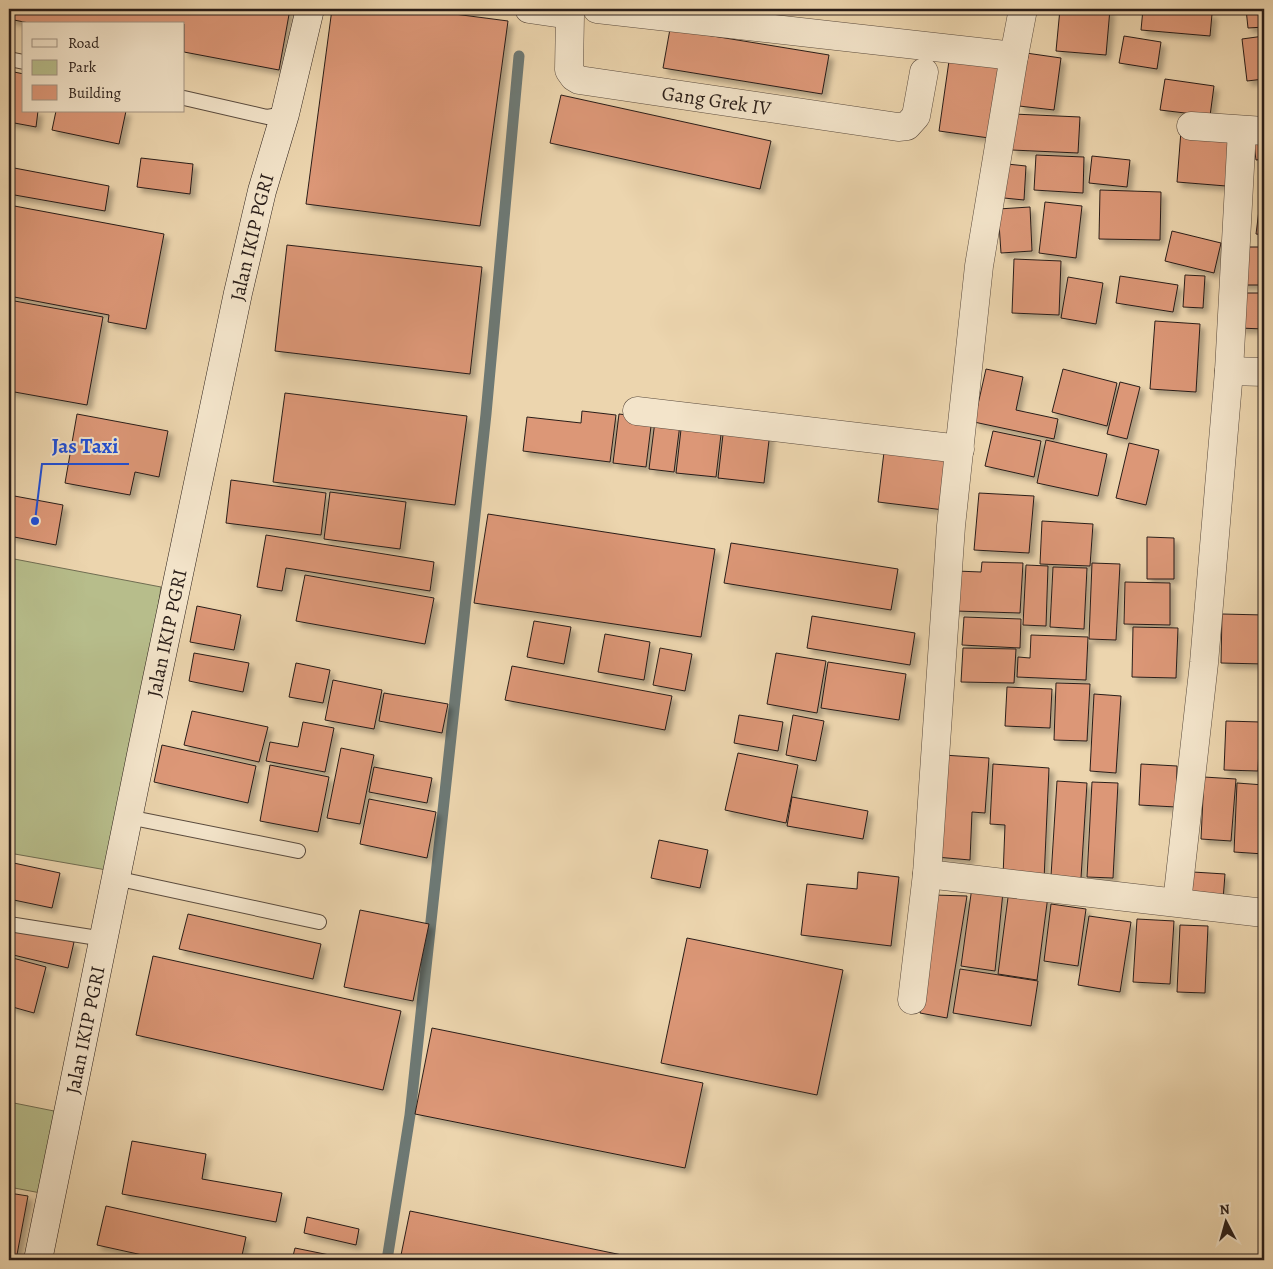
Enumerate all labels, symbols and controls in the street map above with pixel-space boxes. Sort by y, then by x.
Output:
legend [22,22,185,112]
text: Road [68,33,100,53]
text: Park [68,57,97,77]
street label: Gang Grek IV [660,79,774,122]
text: Building [68,83,121,103]
street label: Jalan IKIP PGRI [224,170,281,303]
callout: Jas Taxi [42,428,129,464]
text: Jas Taxi [52,432,118,460]
street label: Jalan IKIP PGRI [140,567,194,700]
street label: Jalan IKIP PGRI [59,963,112,1096]
north arrow [1200,1196,1250,1246]
text: N [1219,1200,1231,1220]

